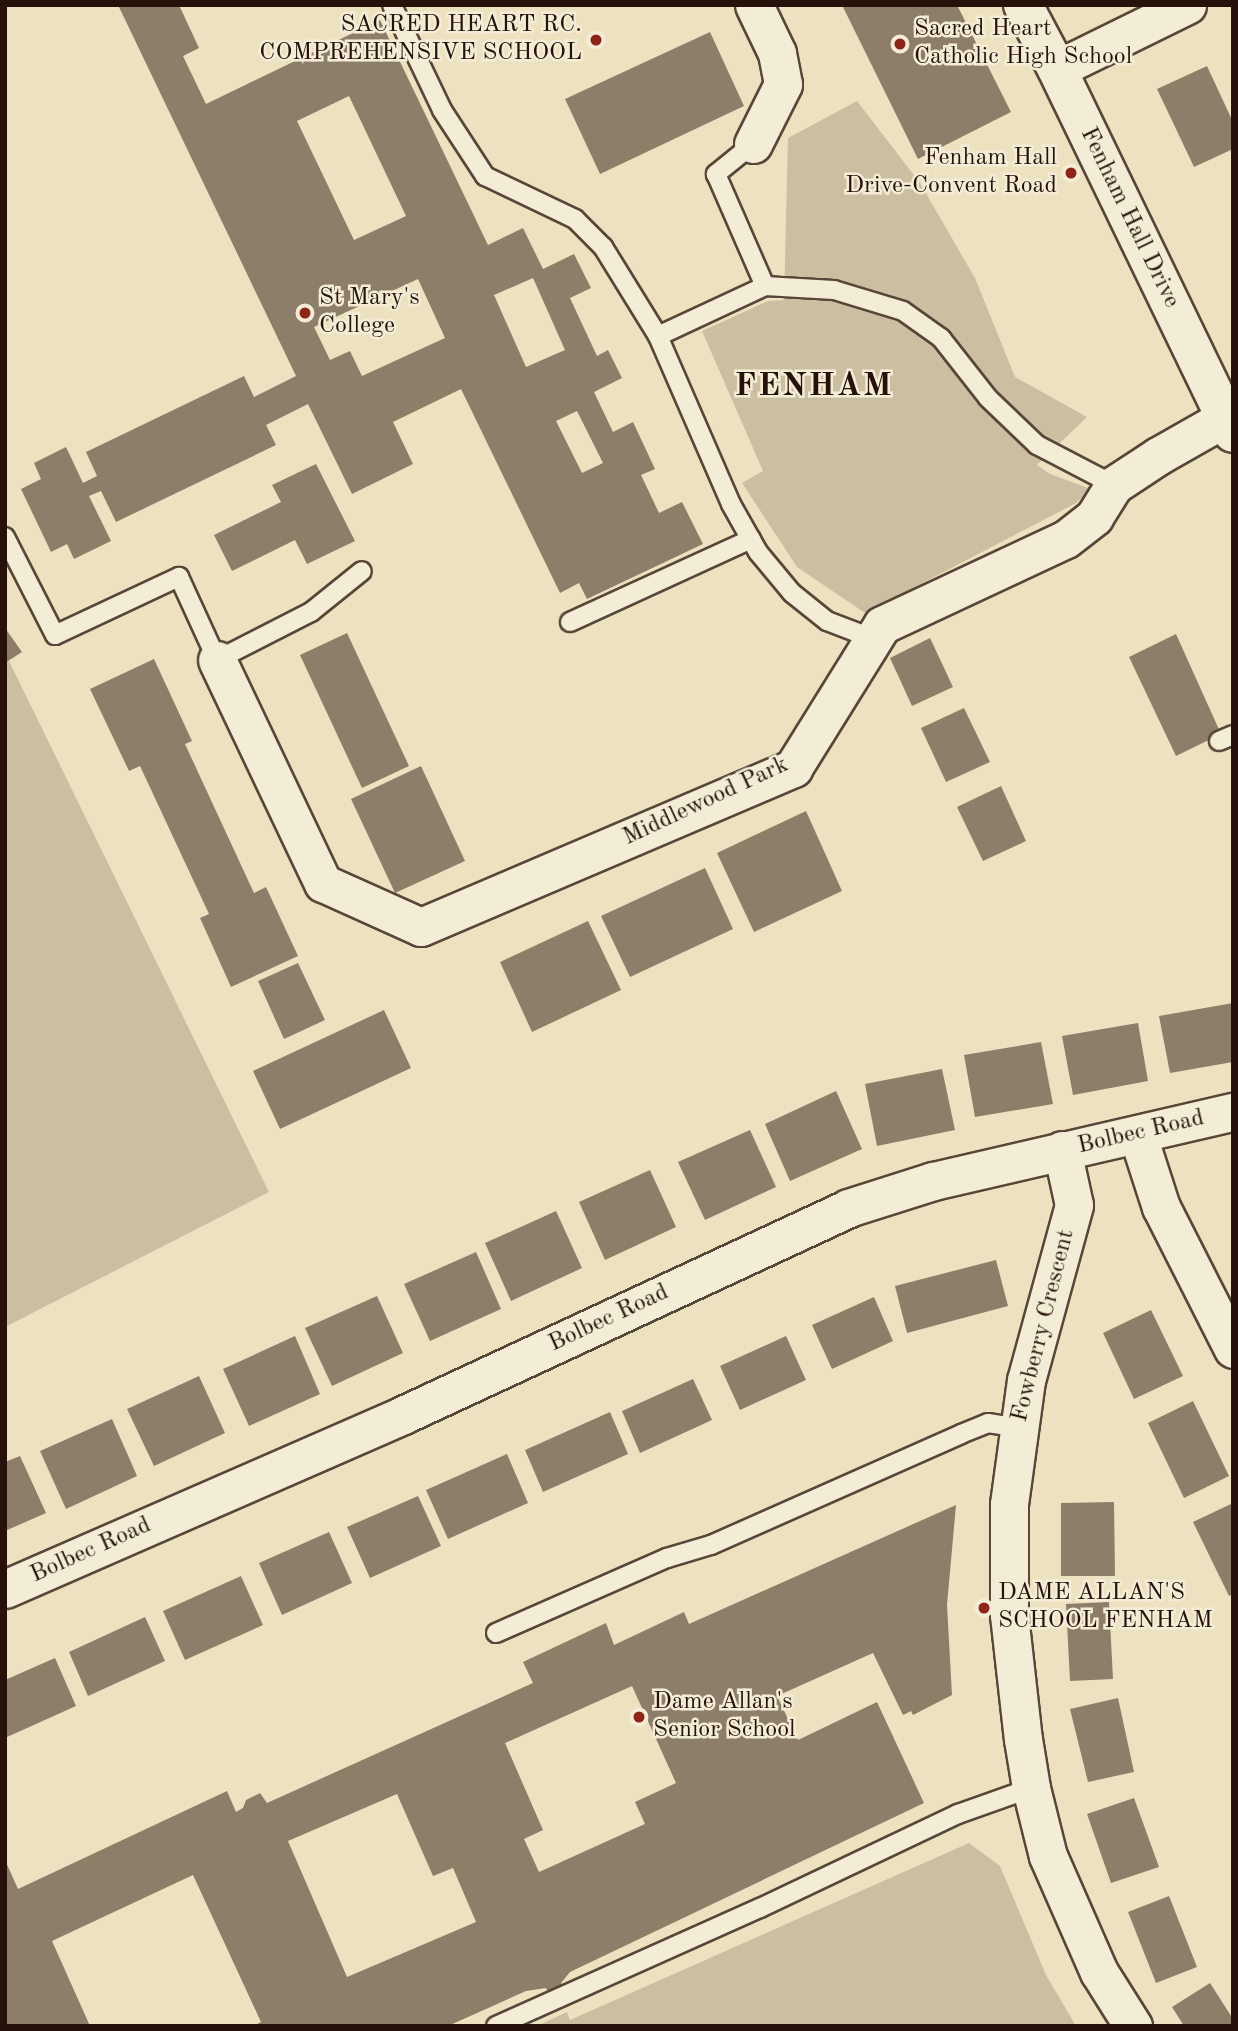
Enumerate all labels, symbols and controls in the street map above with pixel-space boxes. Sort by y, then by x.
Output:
place label: SACRED HEART RC. COMPREHENSIVE SCHOOL [259,12,582,68]
place label: Sacred Heart Catholic High School [914,16,1132,72]
marker: SACRED HEART RC. COMPREHENSIVE SCHOOL [588,32,604,48]
marker: Sacred Heart Catholic High School [892,36,908,52]
street label: Fenham Hall Drive [1073,123,1185,313]
place label: Fenham Hall Drive-Convent Road [845,145,1057,201]
marker: Fenham Hall Drive-Convent Road [1063,165,1079,181]
place label: St Mary's College [319,285,420,341]
marker: St Mary's College [297,305,313,321]
district label: FENHAM [735,368,893,406]
street label: Middlewood Park [619,751,793,853]
street label: Bolbec Road [1075,1104,1207,1162]
street label: Fowberry Crescent [1006,1227,1082,1425]
street label: Bolbec Road [544,1279,674,1359]
street label: Bolbec Road [26,1512,156,1590]
place label: DAME ALLAN'S SCHOOL FENHAM [998,1580,1213,1636]
marker: DAME ALLAN'S SCHOOL FENHAM [976,1600,992,1616]
place label: Dame Allan's Senior School [653,1689,796,1745]
marker: Dame Allan's Senior School [631,1709,647,1725]

